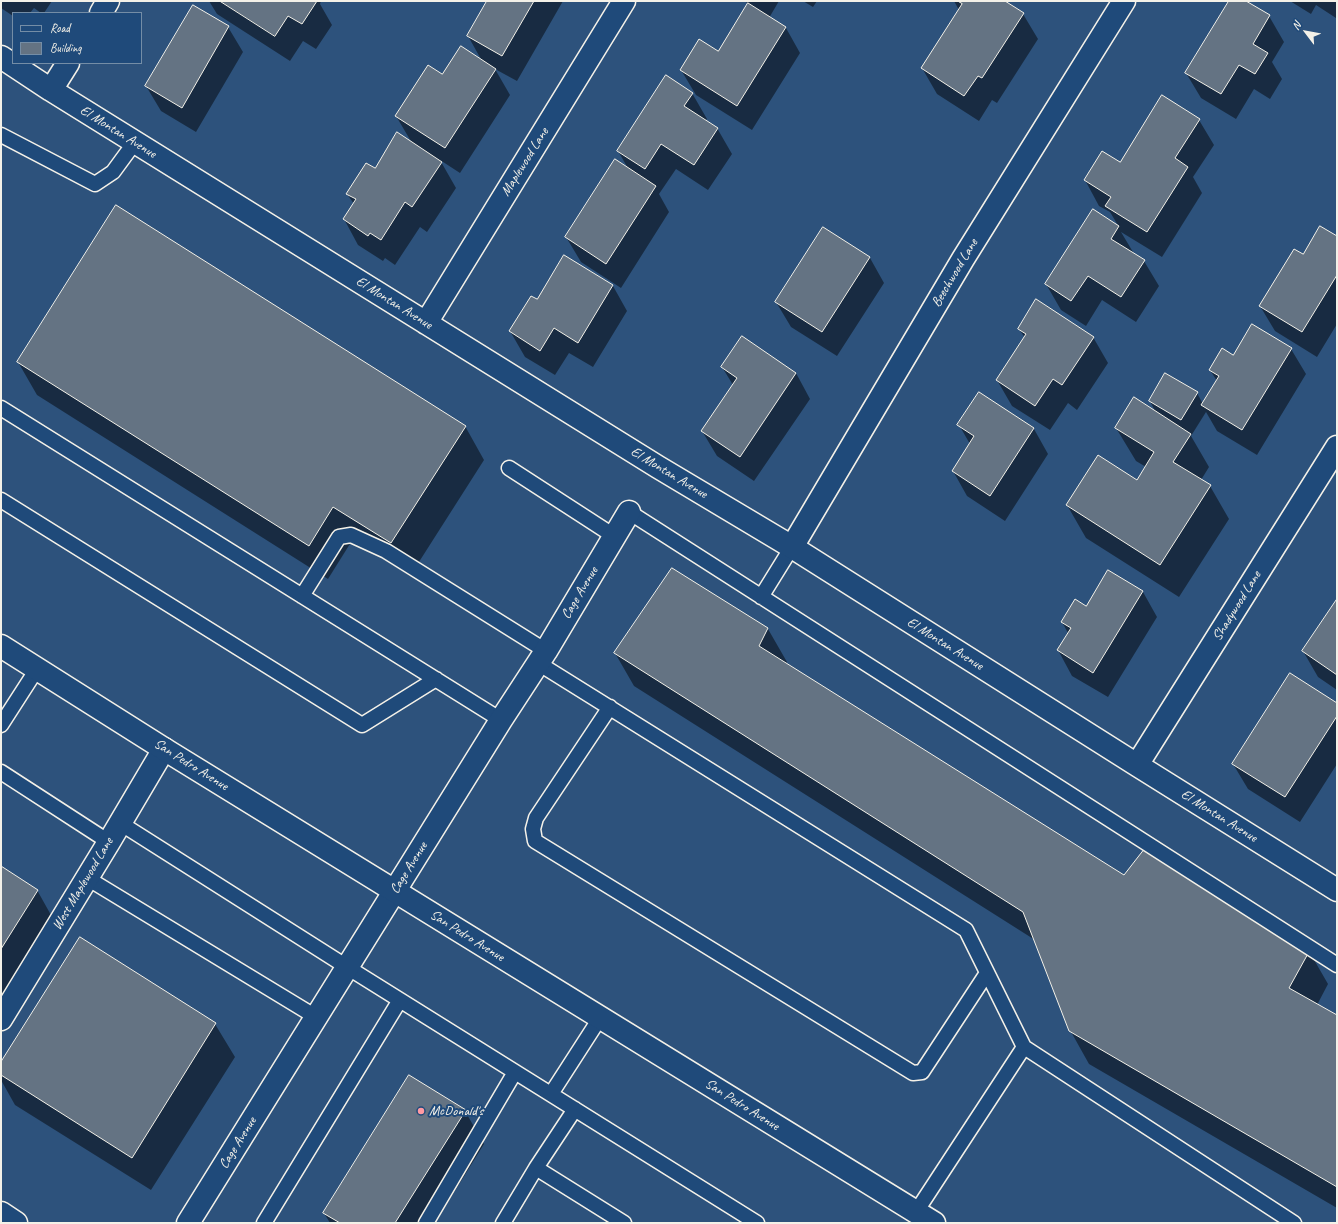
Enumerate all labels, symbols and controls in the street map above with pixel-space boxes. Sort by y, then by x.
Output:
legend [12,12,142,64]
north arrow [1286,12,1326,52]
text: N [1288,19,1304,32]
text: Road [50,20,70,36]
text: Building [50,40,82,56]
street label: El Montan Avenue [77,102,159,162]
street label: Maplewood Lane [497,125,553,199]
street label: Beechwood Lane [928,236,982,310]
street label: El Montan Avenue [353,273,435,333]
street label: El Montan Avenue [628,444,710,502]
street label: Cage Avenue [558,564,602,622]
street label: Shadywood Lane [1209,568,1265,644]
street label: El Montan Avenue [904,614,986,674]
street label: San Pedro Avenue [151,736,231,794]
street label: El Montan Avenue [1178,786,1260,846]
street label: West Maplewood Lane [49,835,117,933]
street label: Cage Avenue [387,839,431,897]
street label: San Pedro Avenue [427,907,507,965]
street label: San Pedro Avenue [702,1076,782,1134]
place label: McDonald's [429,1103,483,1119]
marker: McDonald's [416,1106,426,1116]
street label: Cage Avenue [216,1114,260,1172]

